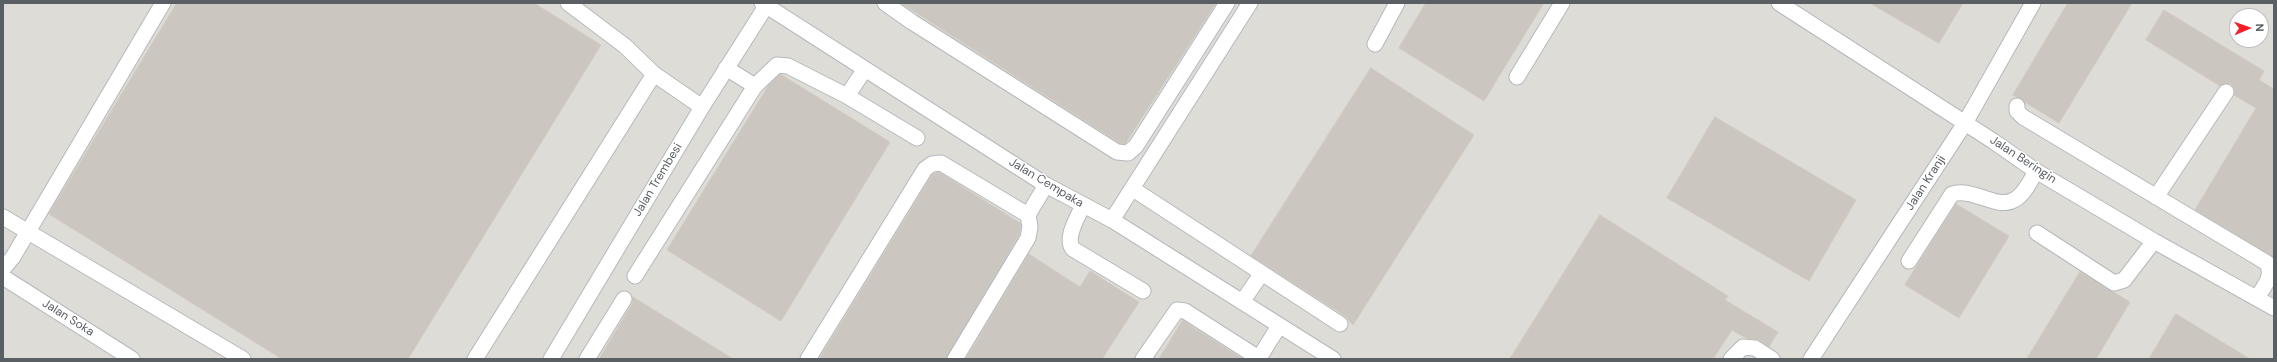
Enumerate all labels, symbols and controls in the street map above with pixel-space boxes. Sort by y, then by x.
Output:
north arrow [2229,8,2269,48]
text: N [2253,23,2267,32]
street label: Jalan Beringin [1987,133,2059,187]
street label: Jalan Trembesi [630,141,686,219]
street label: Jalan Kranji [1903,153,1949,213]
street label: Jalan Cempaka [1006,155,1086,211]
street label: Jalan Soka [39,296,97,340]

